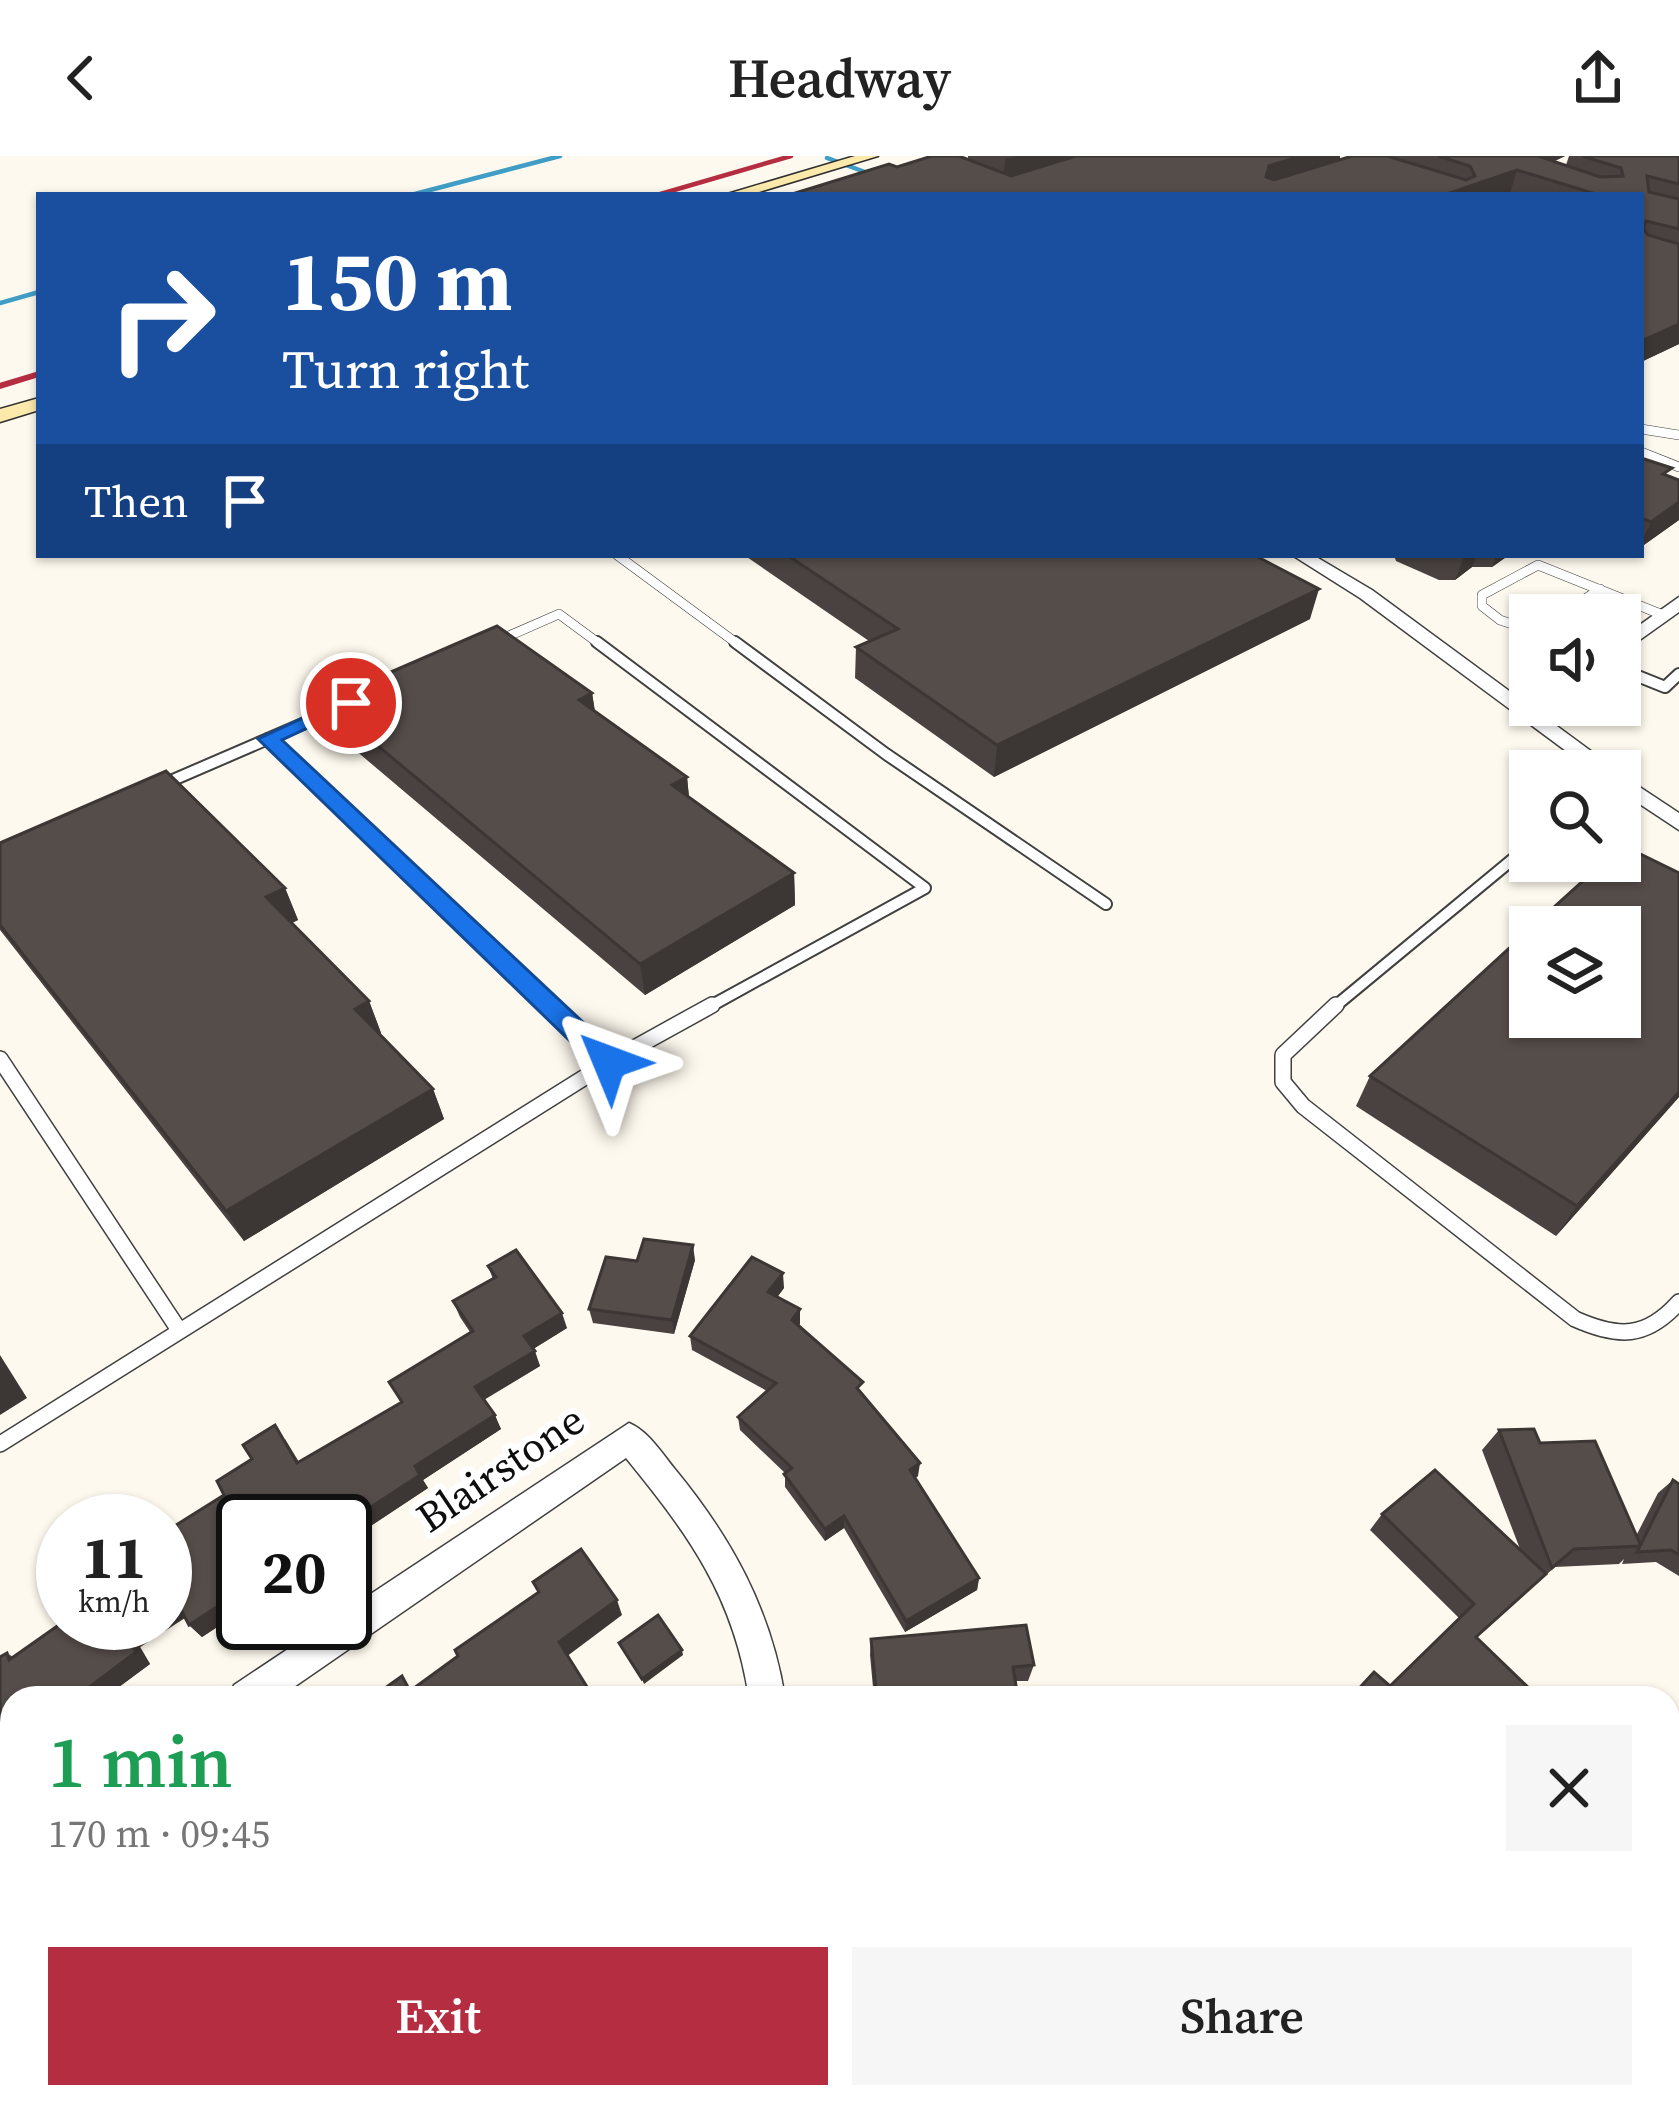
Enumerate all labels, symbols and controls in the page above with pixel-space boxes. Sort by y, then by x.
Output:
text: Headway [728,41,951,115]
icon: back [48,45,114,111]
icon: share [1565,45,1631,111]
text: 150 m [282,223,513,338]
icon: right [84,240,240,396]
text: Turn right [282,332,529,406]
icon: arrive [212,468,278,534]
text: Then [84,470,188,532]
map controls [1509,594,1641,1038]
button: sound [1509,594,1641,726]
pin [300,652,402,754]
icon: arrive [318,670,384,736]
button: search [1509,750,1641,882]
button: layers [1509,906,1641,1038]
position arrow [546,999,672,1125]
street label: Blairstone [405,1391,595,1545]
speed limit sign: 20 [216,1494,372,1650]
text: 11 [81,1516,147,1598]
text: km/h [78,1581,150,1622]
text: 1 min [48,1712,233,1811]
button: close [1506,1725,1632,1851]
text: 170 m · 09:45 [48,1807,270,1860]
button: Exit [48,1947,828,2085]
button: Share [852,1947,1632,2085]

